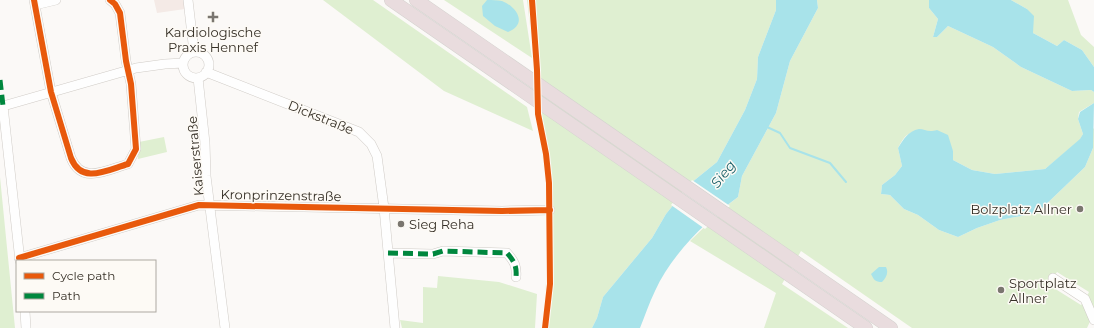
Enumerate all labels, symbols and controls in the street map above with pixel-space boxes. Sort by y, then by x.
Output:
marker: Kardiologische Praxis Hennef [207,11,219,23]
place label: Kardiologische Praxis Hennef [165,24,261,55]
street label: Dickstraße [286,97,356,137]
street label: Kaiserstraße [184,115,206,197]
water label: Sieg [707,156,739,192]
street label: Kronprinzenstraße [220,186,342,204]
place label: Bolzplatz Allner [970,201,1072,217]
marker: Bolzplatz Allner [1075,204,1085,214]
place label: Sieg Reha [409,216,474,232]
marker: Sieg Reha [396,219,406,229]
legend [16,260,156,312]
text: Cycle path [52,268,115,283]
place label: Sportplatz Allner [1009,275,1077,306]
marker: Sportplatz Allner [996,285,1006,295]
text: Path [52,288,81,303]

